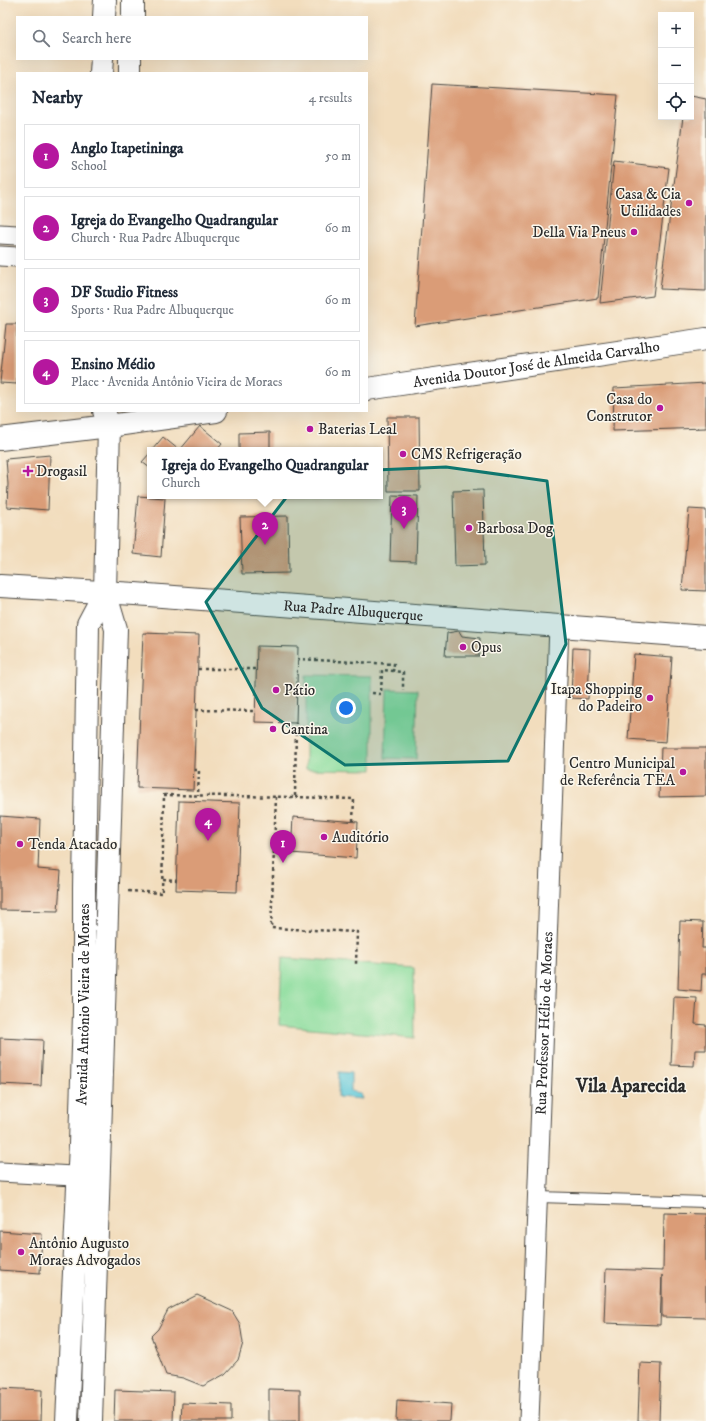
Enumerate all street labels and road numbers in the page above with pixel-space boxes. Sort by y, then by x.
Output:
street label: Avenida Doutor José de Almeida Carvalho [412,336,661,392]
street label: Rua Padre Albuquerque [283,596,424,625]
street label: Avenida Antônio Vieira de Moraes [72,903,94,1106]
street label: Rua Professor Hélio de Moraes [531,931,557,1115]

